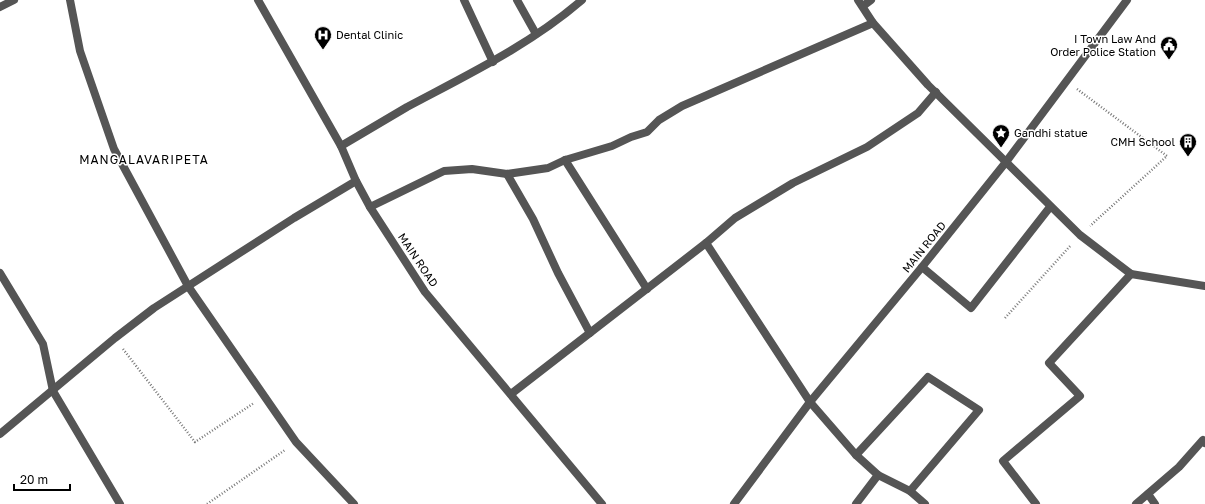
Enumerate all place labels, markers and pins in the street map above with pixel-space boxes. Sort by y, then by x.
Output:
hospital icon: Dental Clinic [313,25,333,50]
place label: Dental Clinic [336,28,403,41]
place label: I Town Law And Order Police Station [1050,32,1156,58]
public building icon: I Town Law And Order Police Station [1159,35,1179,60]
place icon: Gandhi statue [991,123,1011,148]
place label: Gandhi statue [1014,126,1088,139]
building icon: CMH School [1178,132,1198,157]
place label: CMH School [1110,135,1175,148]

